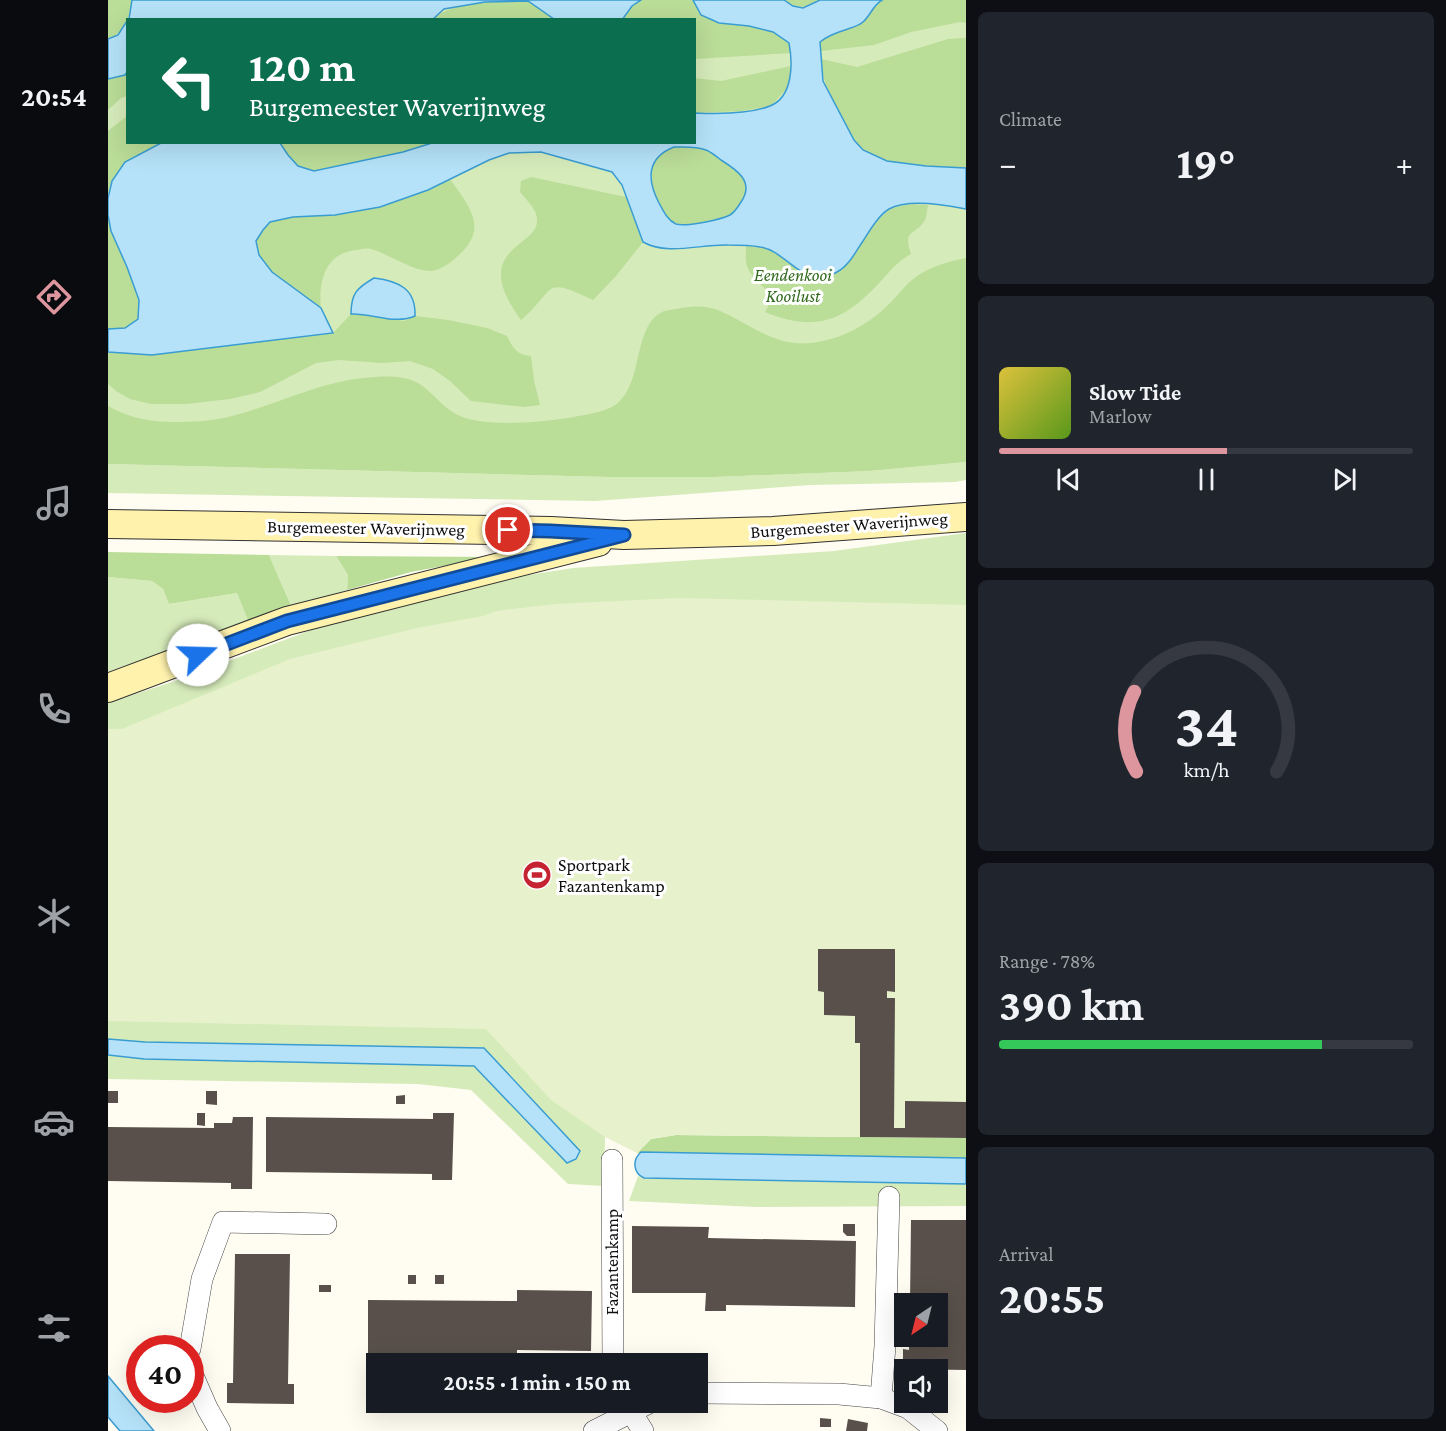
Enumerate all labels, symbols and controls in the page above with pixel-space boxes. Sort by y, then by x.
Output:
icon: left [150,42,228,120]
text: 120 m [249,43,355,90]
text: 20:54 [21,82,87,112]
text: Burgemeester Waverijnweg [249,92,546,122]
text: Climate [999,108,1062,130]
text: 19° [1177,138,1235,188]
text: − [999,145,1016,182]
text: + [1396,145,1413,182]
park label: Eendenkooi Kooilust [754,265,832,306]
icon: directions [33,276,75,318]
text: Slow Tide [1089,380,1181,405]
text: Marlow [1089,405,1152,427]
icon: previous [1052,463,1085,496]
icon: pause [1190,463,1223,496]
icon: next [1328,463,1361,496]
icon: music [33,482,75,524]
pin [482,504,533,555]
street label: Burgemeester Waverijnweg [750,508,949,543]
icon: arrive [491,513,524,546]
street label: Burgemeester Waverijnweg [267,516,465,541]
position arrow [166,623,230,687]
icon: phone [33,688,75,730]
text: 34 [1174,691,1238,760]
text: km/h [1183,759,1230,783]
place label: Sportpark Fazantenkamp [558,855,665,896]
sports icon: Sportpark Fazantenkamp [521,859,553,891]
icon: climate [33,895,75,937]
text: Range · 78% [999,950,1095,972]
text: 390 km [999,980,1144,1030]
icon: car [33,1101,75,1143]
street label: Fazantenkamp [602,1209,622,1315]
text: Arrival [999,1243,1053,1265]
text: 20:55 [999,1273,1105,1323]
north arrow [894,1293,948,1347]
map controls [894,1293,948,1413]
icon: filters [33,1307,75,1349]
speed limit sign: 40 [126,1335,204,1413]
button: sound [894,1359,948,1413]
text: 20:55 · 1 min · 150 m [443,1370,631,1395]

